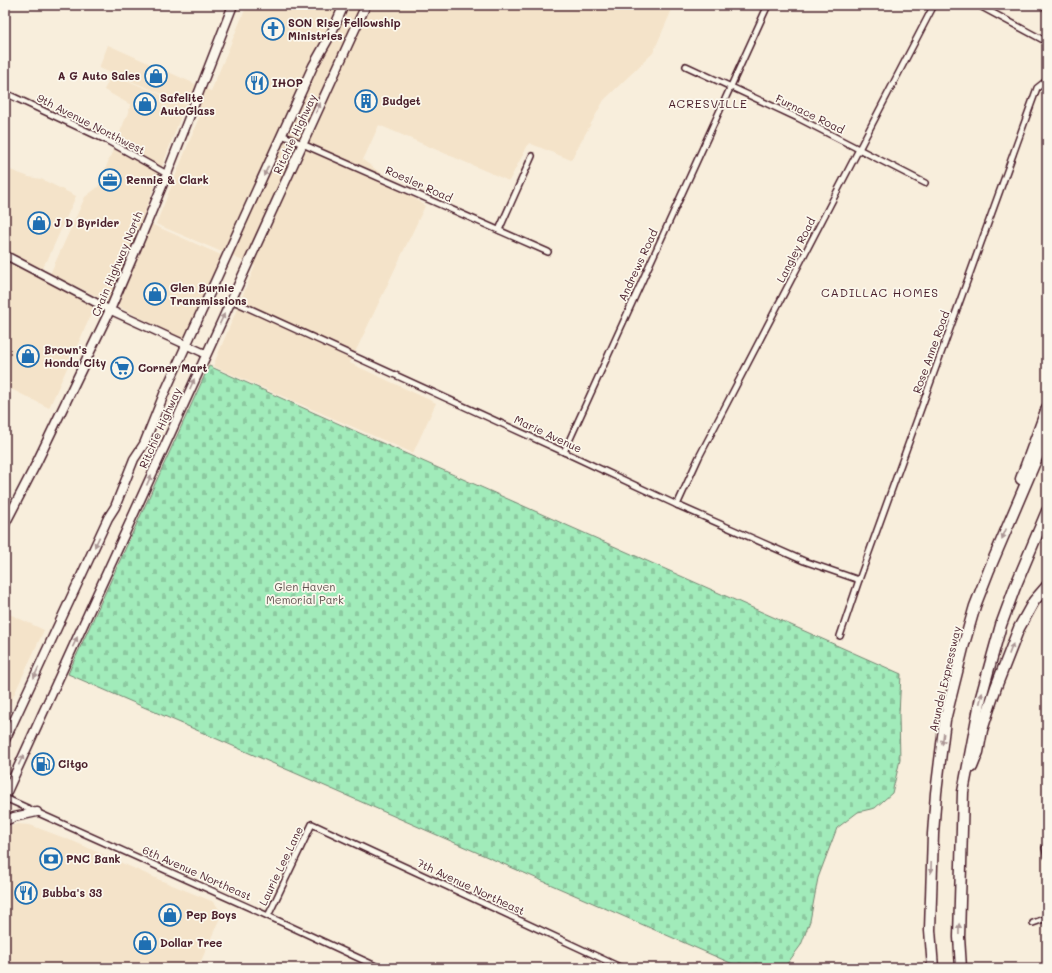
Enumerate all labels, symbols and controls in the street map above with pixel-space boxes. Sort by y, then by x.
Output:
place label: SON Rise Fellowship Ministries [288,15,401,43]
church icon: SON Rise Fellowship Ministries [260,16,286,42]
shop icon: A G Auto Sales [143,63,169,89]
place label: A G Auto Sales [58,68,140,83]
restaurant icon: IHOP [244,70,270,96]
place label: IHOP [272,75,303,90]
building icon: Budget [353,88,379,114]
street label: 9th Avenue Northwest [35,90,148,157]
place label: Safelite AutoGlass [160,90,215,118]
street label: Furnace Road [773,90,847,137]
shop icon: Safelite AutoGlass [132,91,158,117]
street label: Ritchie Highway [269,91,320,176]
place label: Budget [382,93,421,108]
district label: ACRESVILLE [668,95,748,111]
one-way arrow [315,103,321,114]
street label: Roesler Road [383,162,455,205]
one-way arrow [263,165,269,176]
office icon: Rennie & Clark [97,167,123,193]
place label: Rennie & Clark [126,172,209,187]
street label: Crain Highway North [88,209,145,319]
shop icon: J D Byrider [26,210,52,236]
place label: J D Byrider [54,215,119,230]
street label: Langley Road [773,215,818,285]
street label: Andrews Road [614,226,661,303]
place label: Glen Burnie Transmissions [170,280,247,308]
shop icon: Glen Burnie Transmissions [142,281,168,307]
district label: CADILLAC HOMES [821,284,939,300]
street label: Rose Anne Road [909,308,952,395]
one-way arrow [219,313,225,324]
place label: Brown's Honda City [44,342,106,370]
shop icon: Brown's Honda City [15,343,41,369]
supermarket icon: Corner Mart [109,355,135,381]
place label: Corner Mart [138,360,208,375]
one-way arrow [189,379,195,390]
street label: Ritchie Highway [135,385,184,470]
street label: Marie Avenue [512,411,585,456]
one-way arrow [146,474,152,485]
one-way arrow [1001,529,1007,541]
one-way arrow [93,536,99,548]
park label: Glen Haven Memorial Park [266,579,344,607]
street label: Arundel Expressway [925,624,964,733]
one-way arrow [72,636,78,648]
one-way arrow [1008,642,1014,654]
one-way arrow [33,667,39,679]
one-way arrow [978,692,984,705]
one-way arrow [940,733,946,745]
fuel station icon: Citgo [30,751,56,777]
one-way arrow [18,755,24,766]
place label: Citgo [58,756,88,771]
street label: Laurie Lee Lane [255,824,306,908]
street label: 6th Avenue Northeast [140,842,254,903]
bank icon: PNC Bank [38,846,64,872]
place label: PNC Bank [66,851,120,866]
street label: 7th Avenue Northeast [415,855,528,918]
one-way arrow [928,862,935,874]
restaurant icon: Bubba's 33 [13,880,39,906]
place label: Bubba's 33 [42,885,103,900]
shop icon: Pep Boys [157,902,183,928]
place label: Pep Boys [186,907,237,922]
one-way arrow [956,922,962,935]
shop icon: Dollar Tree [132,930,158,956]
place label: Dollar Tree [160,935,223,950]

